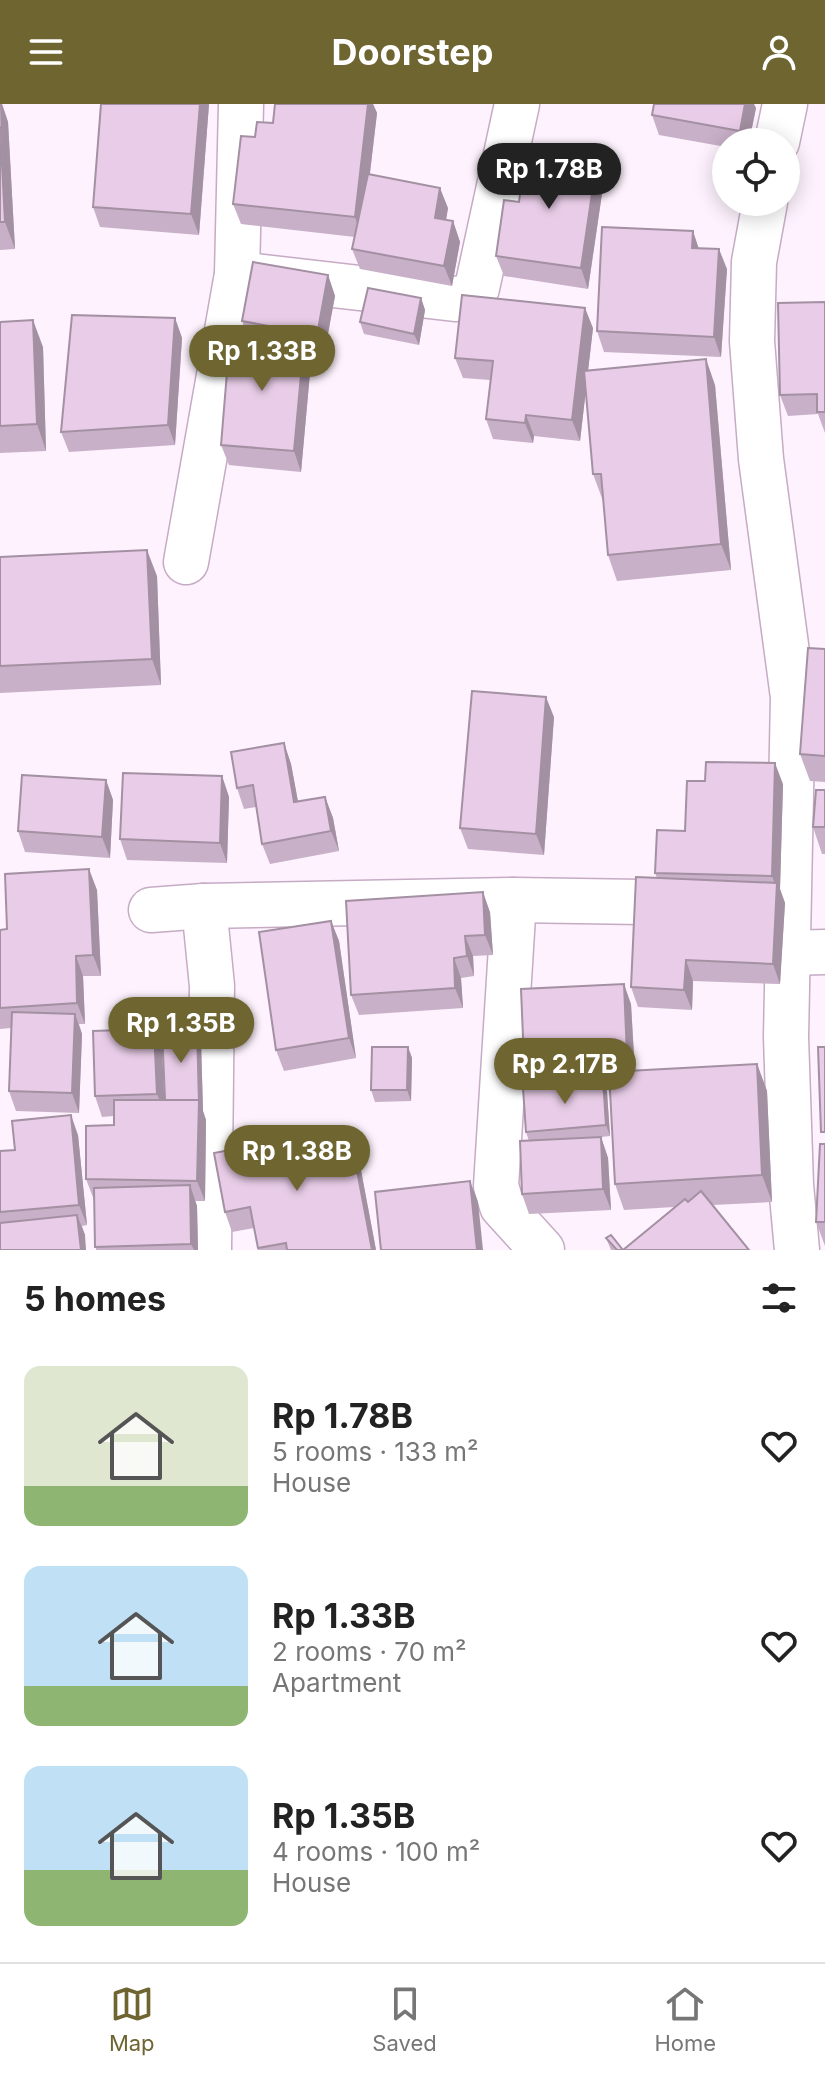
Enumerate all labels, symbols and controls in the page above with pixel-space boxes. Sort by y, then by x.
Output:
icon: menu [24,30,68,74]
text: Doorstep [332,30,493,74]
icon: person [757,30,801,74]
map controls [712,128,800,216]
button: locate [712,128,800,216]
pin: Rp 1.78B [466,143,632,211]
text: Rp 1.78B [495,153,603,184]
pin: Rp 1.33B [179,325,345,393]
text: Rp 1.33B [207,335,317,366]
pin: Rp 1.35B [98,997,264,1065]
text: Rp 1.35B [126,1007,236,1038]
pin: Rp 2.17B [482,1038,648,1106]
text: Rp 2.17B [512,1048,618,1079]
pin: Rp 1.38B [214,1125,380,1193]
text: Rp 1.38B [242,1135,352,1166]
icon: filters [757,1276,801,1320]
text: 5 homes [24,1278,166,1319]
text: Rp 1.78B [272,1395,413,1436]
icon: home [88,1398,184,1494]
icon: heart [757,1424,801,1468]
text: 5 rooms · 133 m² [272,1436,479,1467]
text: House [272,1467,351,1498]
text: Rp 1.33B [272,1595,415,1636]
icon: home [88,1598,184,1694]
icon: heart [757,1624,801,1668]
text: 2 rooms · 70 m² [272,1636,467,1667]
text: Apartment [272,1667,401,1698]
text: Rp 1.35B [272,1795,415,1836]
icon: home [88,1798,184,1894]
icon: heart [757,1824,801,1868]
text: 4 rooms · 100 m² [272,1836,480,1867]
text: House [272,1867,351,1898]
tab: Map [109,1982,155,2056]
tab: Saved [372,1982,437,2056]
tab: Home [654,1982,716,2056]

